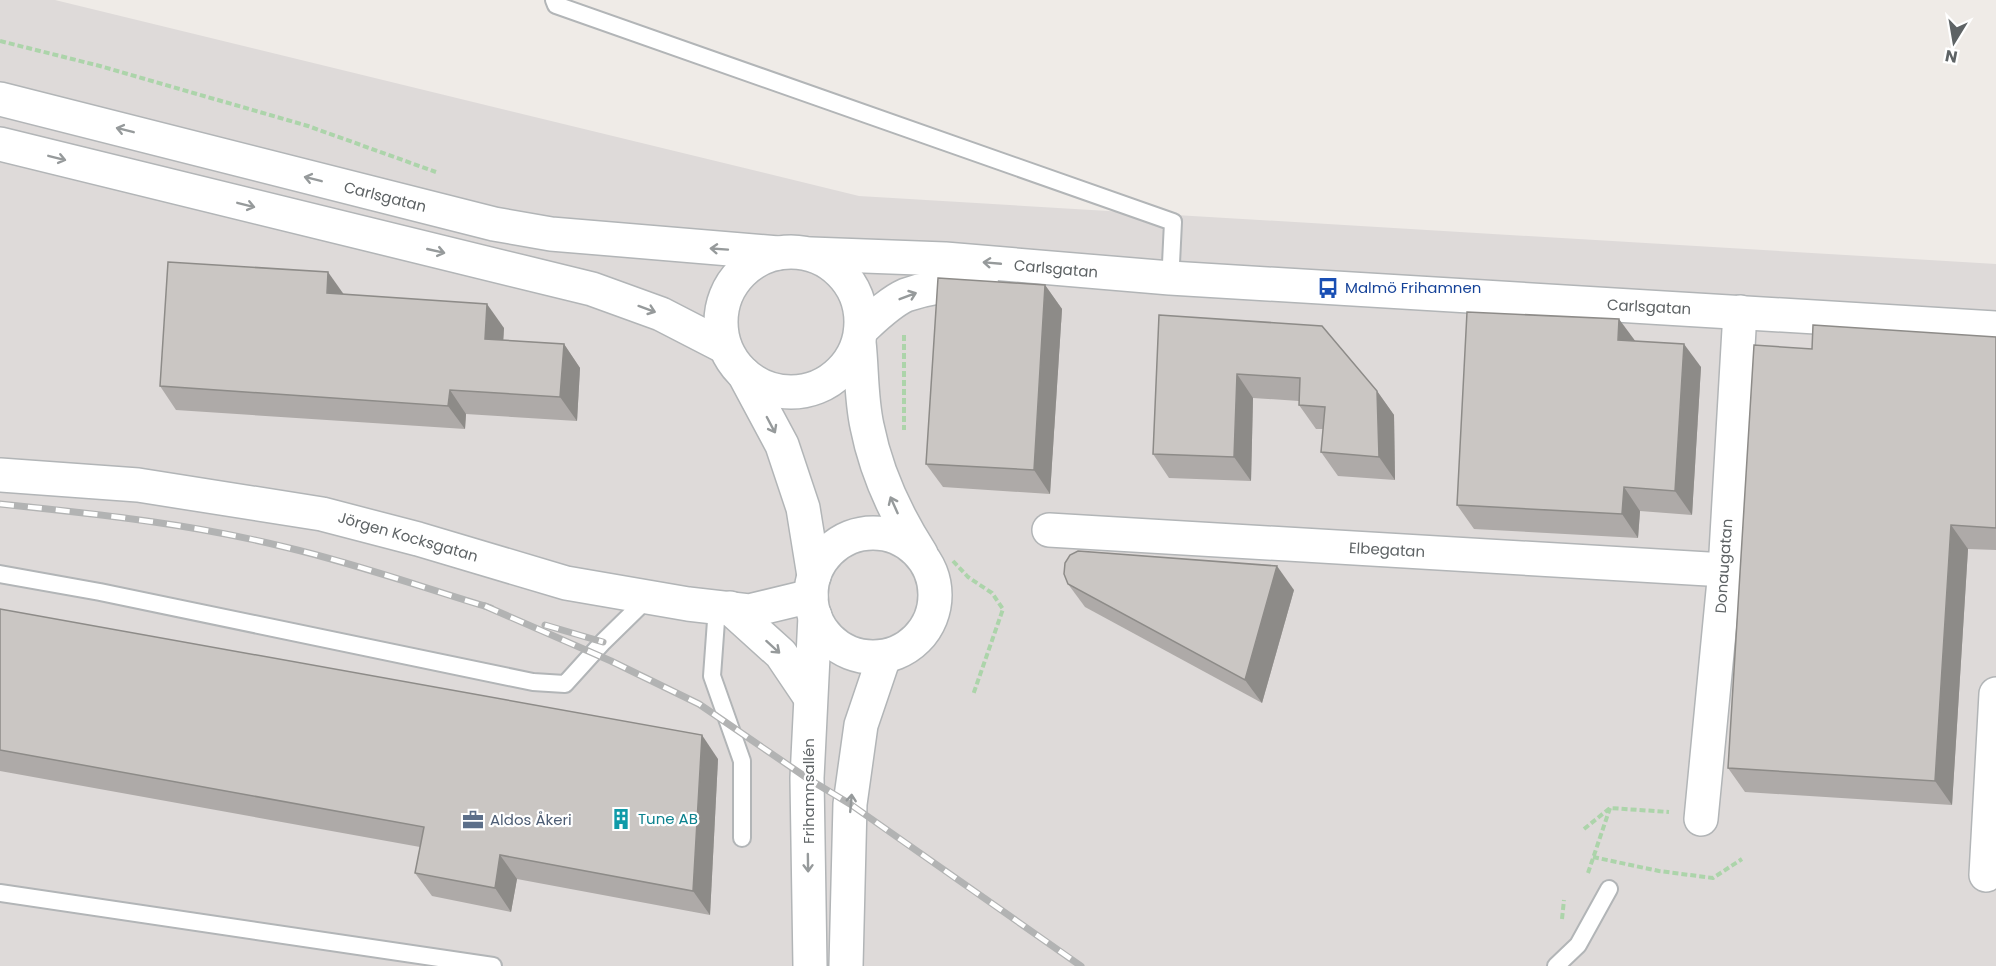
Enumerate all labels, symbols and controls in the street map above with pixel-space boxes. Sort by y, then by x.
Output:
north arrow [1924,12,1984,72]
text: N [1943,44,1959,69]
one-way arrow [115,124,134,136]
one-way arrow [47,152,66,164]
one-way arrow [304,172,323,184]
street label: Carlsgatan [342,176,429,217]
one-way arrow [236,199,255,211]
one-way arrow [710,243,730,254]
one-way arrow [426,245,445,257]
street label: Carlsgatan [1013,254,1099,283]
one-way arrow [982,257,1002,268]
bus stop icon: Malmö Frihamnen [1316,276,1340,300]
place label: Malmö Frihamnen [1345,277,1481,298]
one-way arrow [898,290,917,301]
street label: Carlsgatan [1606,294,1692,319]
one-way arrow [637,304,656,315]
one-way arrow [766,416,778,434]
one-way arrow [887,496,899,514]
street label: Jörgen Kocksgatan [336,506,481,567]
street label: Donaugatan [1710,518,1737,614]
street label: Elbegatan [1348,537,1426,562]
one-way arrow [765,640,780,654]
street label: Frihamnsallén [798,738,819,844]
one-way arrow [846,793,857,813]
building icon: Tune AB [609,807,633,831]
office icon: Aldos Åkeri [461,808,485,832]
place label: Tune AB [638,808,698,829]
place label: Aldos Åkeri [490,809,572,830]
one-way arrow [802,853,814,873]

